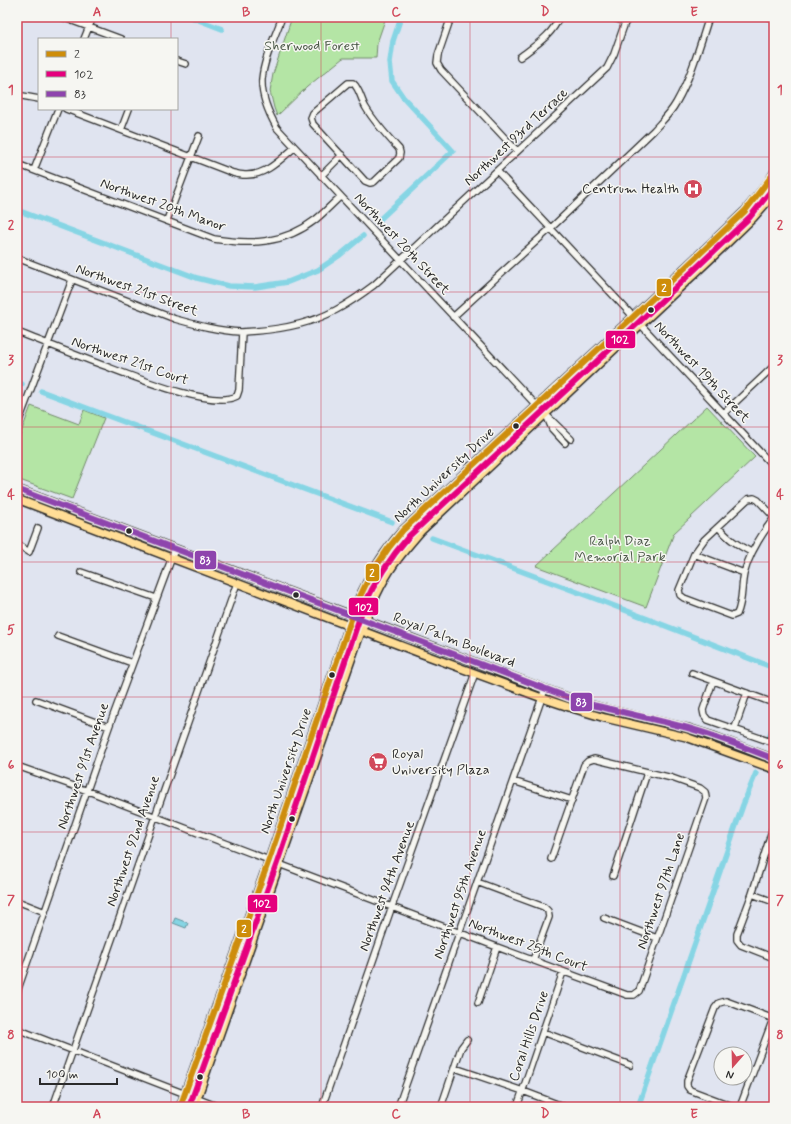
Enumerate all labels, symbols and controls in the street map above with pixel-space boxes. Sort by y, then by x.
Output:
text: A [93,4,101,21]
text: B [242,4,251,21]
text: C [391,4,401,21]
text: D [541,4,550,21]
text: E [690,4,698,21]
park label: Sherwood Forest [264,37,360,55]
legend [38,38,178,110]
text: 2 [74,47,80,63]
text: 102 [74,67,93,83]
text: 1 [8,82,14,99]
text: 1 [777,82,783,99]
street label: Northwest 93rd Terrace [460,84,572,190]
text: 83 [74,87,86,103]
street label: Northwest 20th Manor [98,174,229,236]
hospital icon: Centrum Health [682,178,704,200]
place label: Centrum Health [582,180,679,198]
street label: Northwest 20th Street [350,189,454,299]
text: 2 [8,217,15,234]
text: 2 [777,217,784,234]
street label: Northwest 21st Street [73,259,201,321]
line badge: 2 [656,278,672,297]
text: 2 [661,282,667,296]
unlabelled marker [646,305,656,315]
street label: Northwest 19th Street [650,317,754,427]
line badge: 102 [605,330,636,349]
street label: Northwest 21st Court [69,333,191,390]
text: 102 [611,333,629,347]
text: 3 [8,352,14,369]
text: 3 [777,352,783,369]
unlabelled marker [511,421,521,431]
street label: North University Drive [390,424,498,526]
text: 4 [7,487,15,504]
text: 4 [776,487,784,504]
unlabelled marker [124,526,134,536]
park label: Ralph Diaz Memorial Park [574,532,666,566]
line badge: 83 [194,550,217,570]
text: 83 [200,554,211,568]
line badge: 2 [365,563,380,582]
text: 2 [369,567,375,581]
unlabelled marker [291,590,301,600]
line badge: 102 [348,597,379,616]
text: 102 [355,601,373,615]
street label: Royal Palm Boulevard [390,608,518,672]
text: 5 [7,622,15,639]
text: 5 [776,622,784,639]
unlabelled marker [327,670,337,680]
line badge: 83 [570,692,593,712]
text: 83 [576,696,587,710]
street label: Northwest 91st Avenue [53,700,113,832]
street label: North University Drive [256,706,316,836]
place label: Royal University Plaza [392,745,490,779]
supermarket icon: Royal University Plaza [367,751,389,773]
text: 6 [8,757,15,774]
text: 6 [777,757,784,774]
street label: Northwest 92nd Avenue [102,773,164,909]
unlabelled marker [287,814,297,824]
street label: Northwest 94th Avenue [355,818,419,954]
street label: Northwest 95th Avenue [429,827,491,961]
street label: Northwest 97th Lane [633,830,689,952]
text: 7 [7,892,15,909]
text: 7 [776,892,784,909]
line badge: 102 [247,894,278,913]
text: 102 [253,897,271,911]
street label: Northwest 25th Court [466,914,590,976]
line badge: 2 [236,919,252,938]
text: 2 [241,923,247,937]
street label: Coral Hills Drive [505,988,553,1084]
text: 8 [7,1027,15,1044]
text: 8 [776,1027,784,1044]
north arrow [713,1046,753,1086]
scale bar [40,1060,117,1086]
text: 100 m [46,1067,78,1083]
text: N [724,1067,736,1082]
unlabelled marker [195,1072,205,1082]
text: A [93,1106,101,1123]
text: B [242,1106,251,1123]
text: C [391,1106,401,1123]
text: D [541,1106,550,1123]
text: E [690,1106,698,1123]

